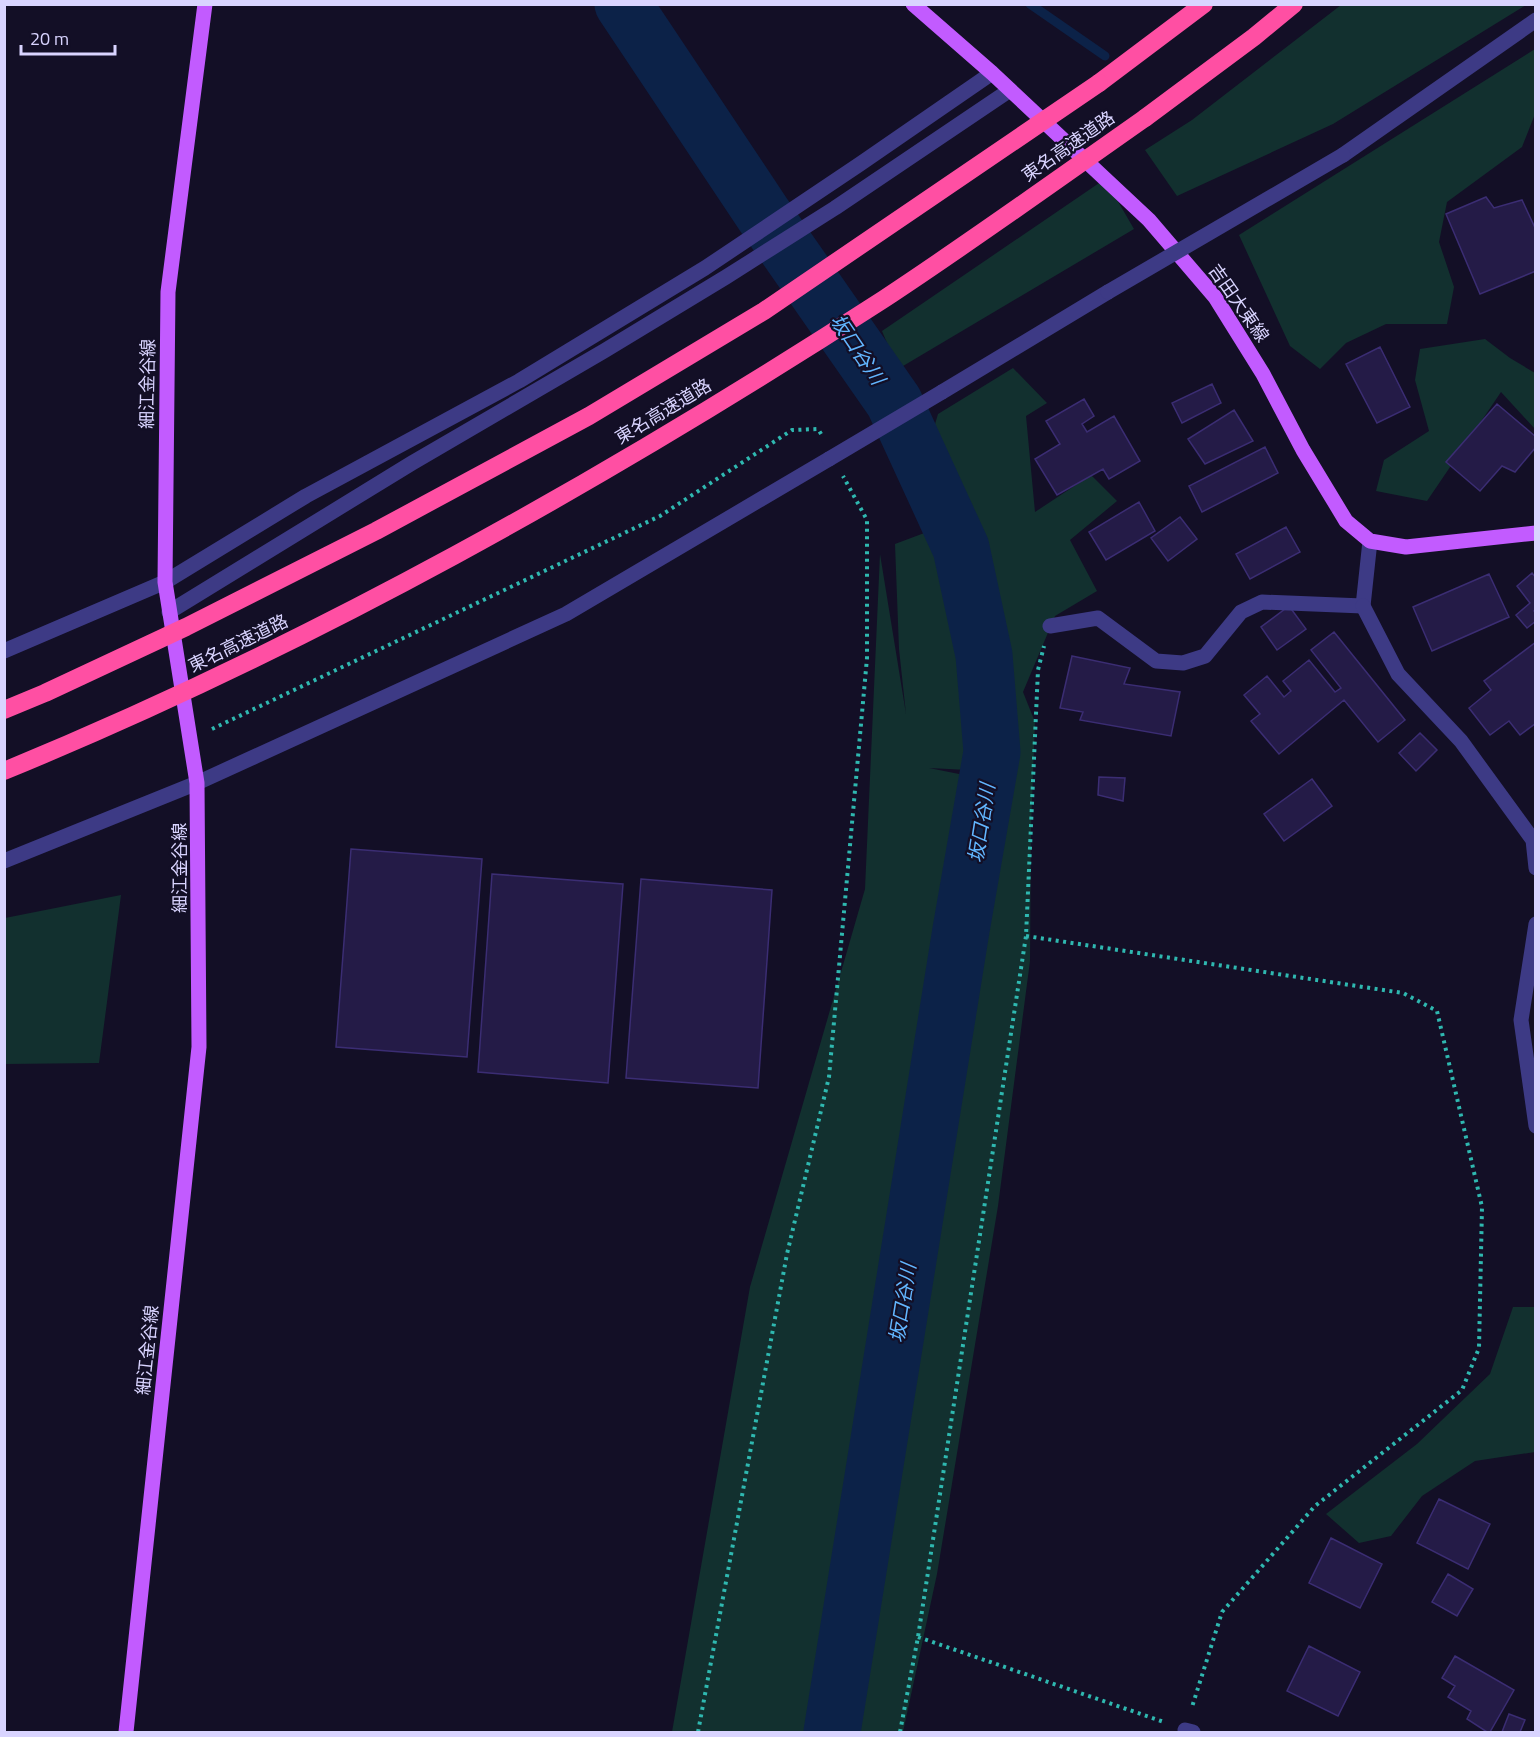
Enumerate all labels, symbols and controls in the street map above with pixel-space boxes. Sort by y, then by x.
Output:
scale bar [21,18,116,56]
text: 20 m [30,25,69,52]
street label: 東名高速道路 [1016,104,1120,188]
street label: 吉田大東線 [1202,258,1276,348]
water label: 坂口谷川 [823,307,894,392]
street label: 細江金谷線 [133,339,161,429]
street label: 東名高速道路 [610,372,716,450]
street label: 東名高速道路 [184,607,292,679]
water label: 坂口谷川 [959,779,1003,865]
street label: 細江金谷線 [166,823,193,913]
water label: 坂口谷川 [880,1259,924,1345]
street label: 細江金谷線 [129,1304,165,1396]

